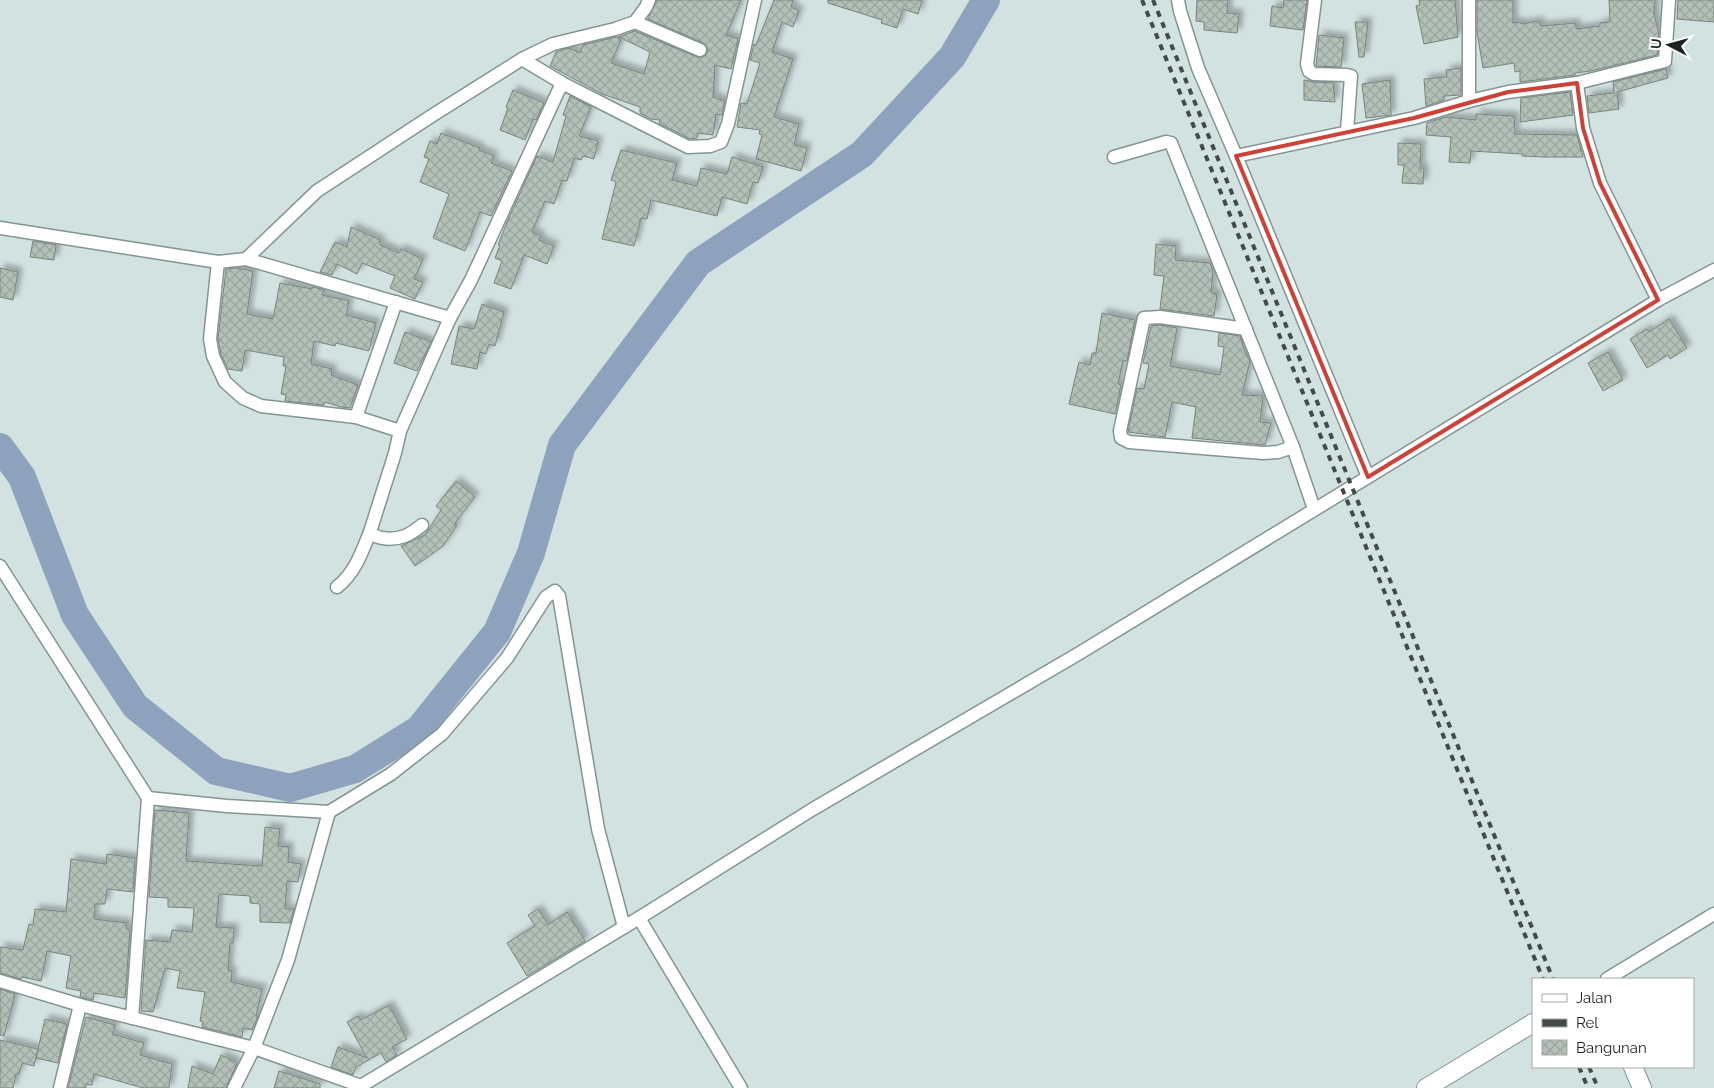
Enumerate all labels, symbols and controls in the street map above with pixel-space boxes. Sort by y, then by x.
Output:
north arrow [1644,20,1694,70]
text: U [1648,38,1665,50]
legend [1532,978,1694,1068]
text: Jalan [1576,989,1612,1007]
text: Rel [1576,1014,1599,1032]
text: Bangunan [1576,1039,1647,1057]

